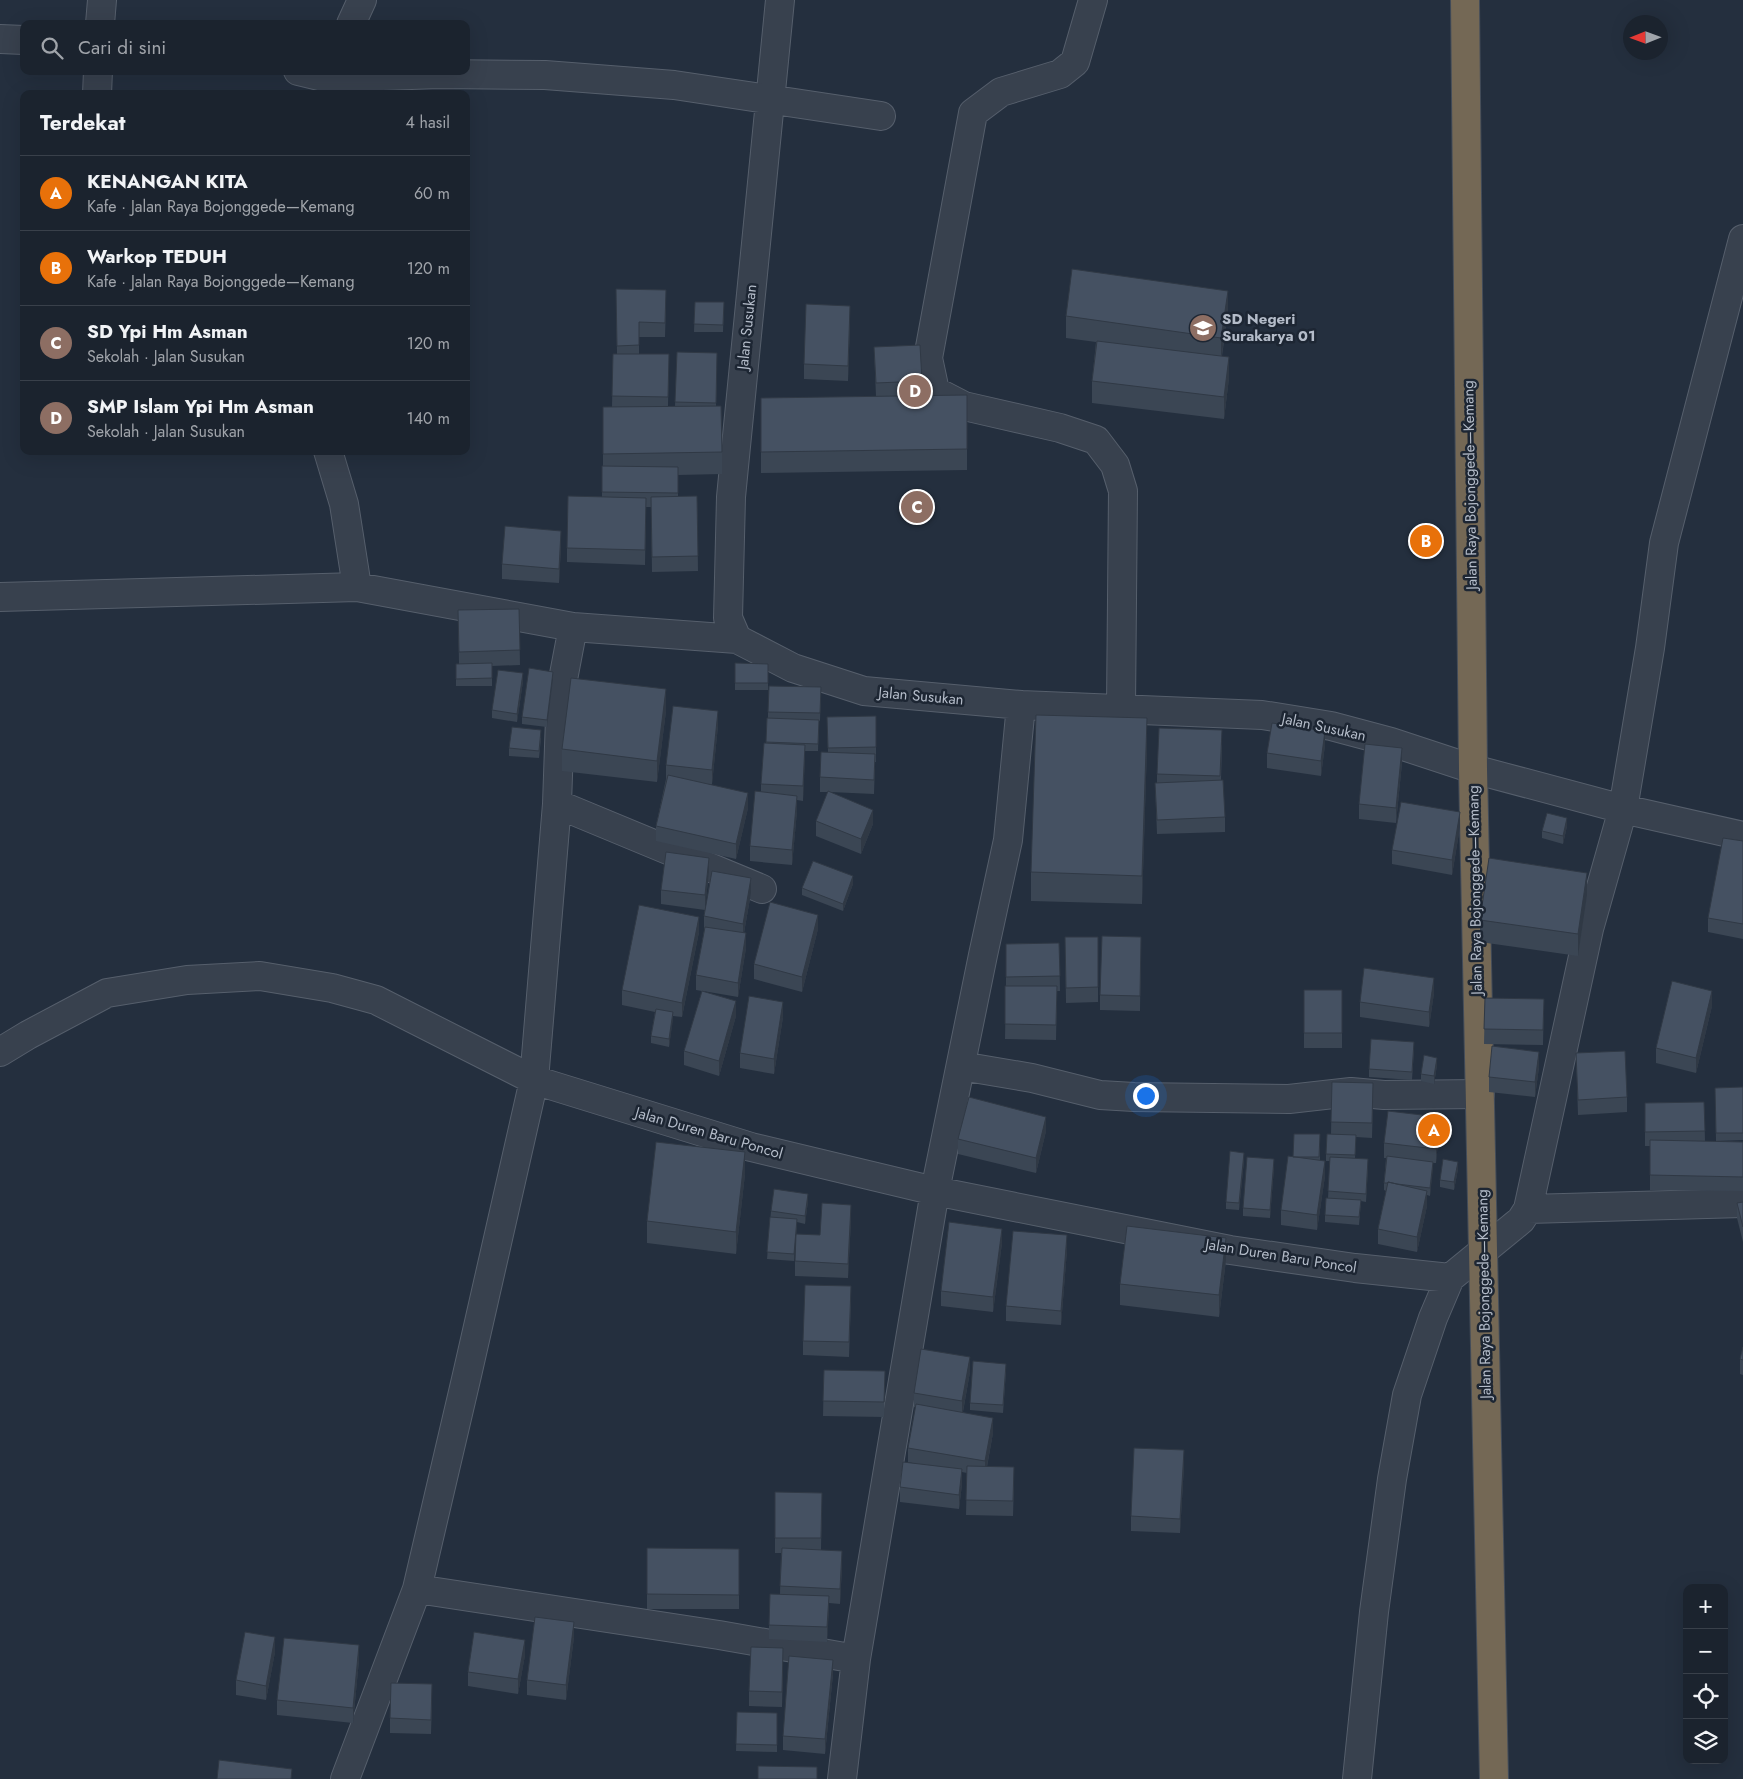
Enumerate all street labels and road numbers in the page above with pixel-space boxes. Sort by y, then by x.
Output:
street label: Jalan Susukan [731,283,762,373]
street label: Jalan Raya Bojonggede—Kemang [1457,380,1483,592]
street label: Jalan Susukan [875,681,965,711]
street label: Jalan Susukan [1278,707,1368,747]
street label: Jalan Raya Bojonggede—Kemang [1462,785,1488,997]
street label: Jalan Duren Baru Poncol [631,1101,785,1165]
street label: Jalan Raya Bojonggede—Kemang [1471,1189,1497,1401]
street label: Jalan Duren Baru Poncol [1202,1233,1358,1279]

